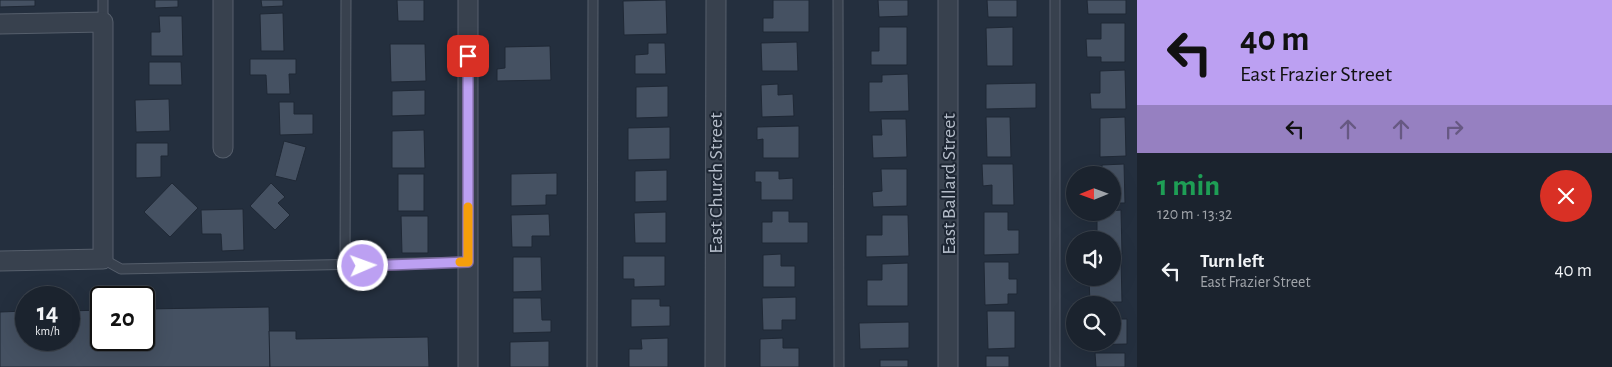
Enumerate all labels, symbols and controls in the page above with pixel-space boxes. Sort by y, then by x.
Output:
icon: left [1157,20,1222,85]
text: 40 m [1240,22,1309,57]
pin [447,35,489,77]
icon: arrive [454,42,482,70]
text: East Frazier Street [1240,63,1392,85]
street label: East Church Street [706,112,726,254]
street label: East Ballard Street [939,113,959,255]
icon: left [1281,115,1309,143]
icon: ahead [1334,115,1362,143]
icon: ahead [1387,115,1415,143]
icon: right [1440,115,1468,143]
north arrow [1066,166,1121,221]
map controls [1066,166,1121,351]
button: close [1540,170,1592,222]
text: 1 min [1157,171,1220,201]
text: 120 m · 13:32 [1157,206,1232,222]
button: sound [1066,231,1121,286]
position arrow [336,239,388,291]
text: Turn left [1200,252,1264,271]
icon: left [1157,257,1185,285]
text: 40 m [1554,261,1592,280]
text: East Frazier Street [1200,274,1311,290]
speed limit sign: 20 [90,286,155,351]
button: search [1066,296,1121,351]
text: 14 [37,300,58,325]
text: km/h [35,325,60,337]

